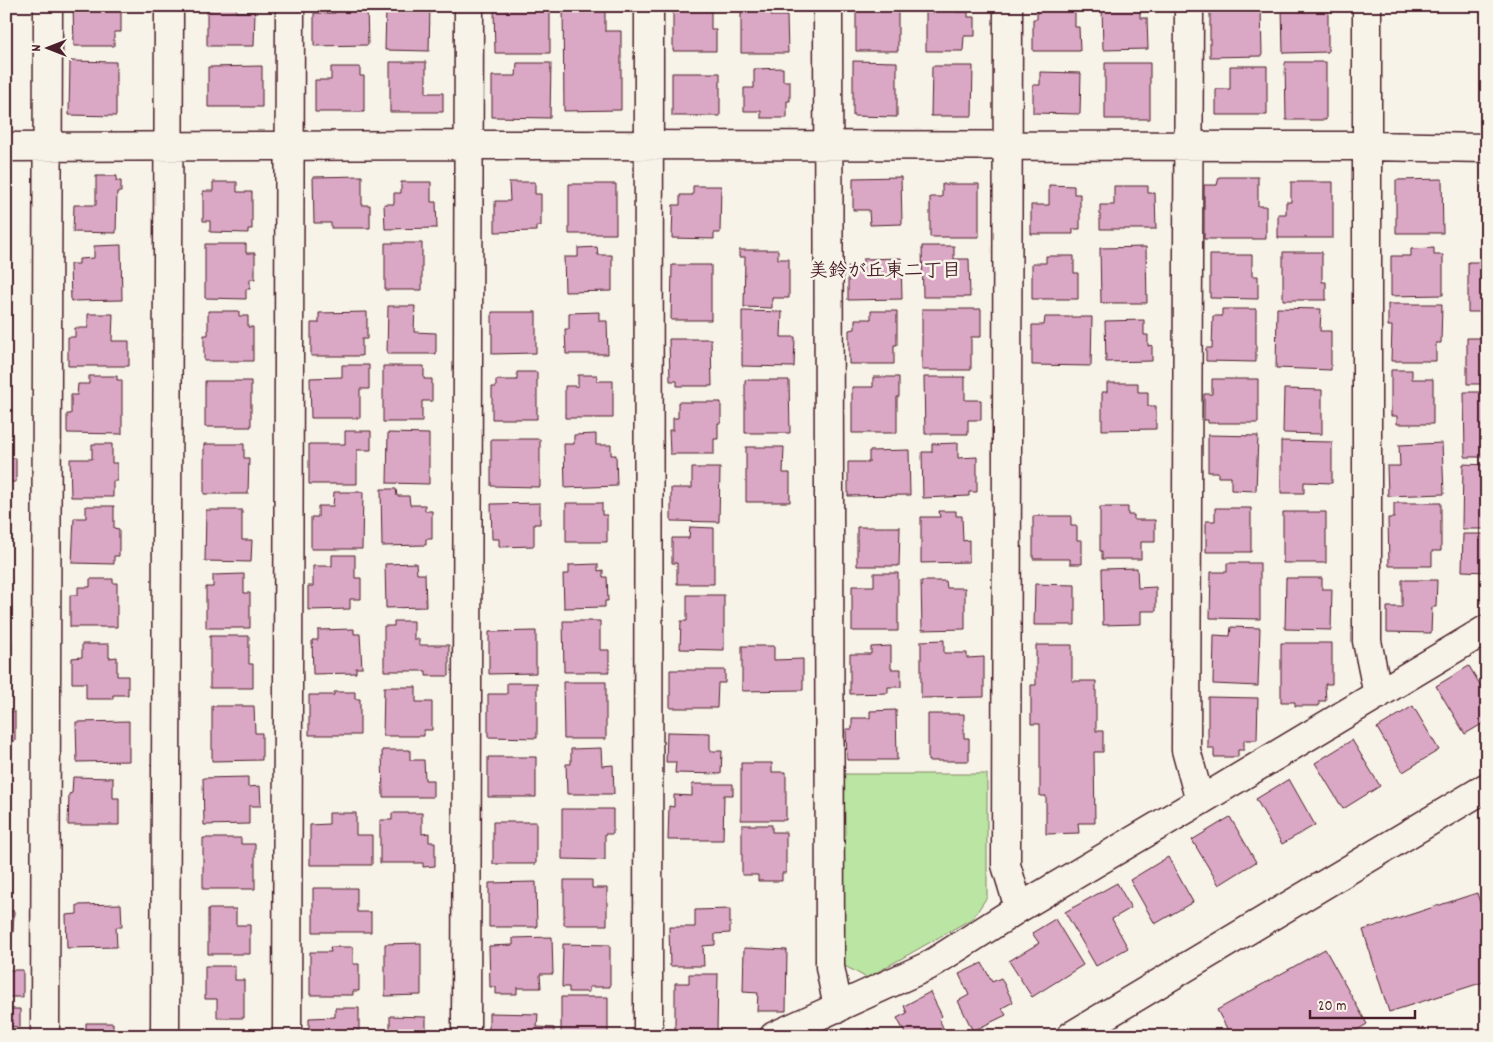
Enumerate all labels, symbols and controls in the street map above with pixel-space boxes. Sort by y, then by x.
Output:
north arrow [22,22,72,72]
text: N [27,44,47,51]
district label: 美鈴が丘東二丁目 [809,259,961,286]
scale bar [1310,987,1416,1019]
text: 20 m [1318,996,1346,1018]

